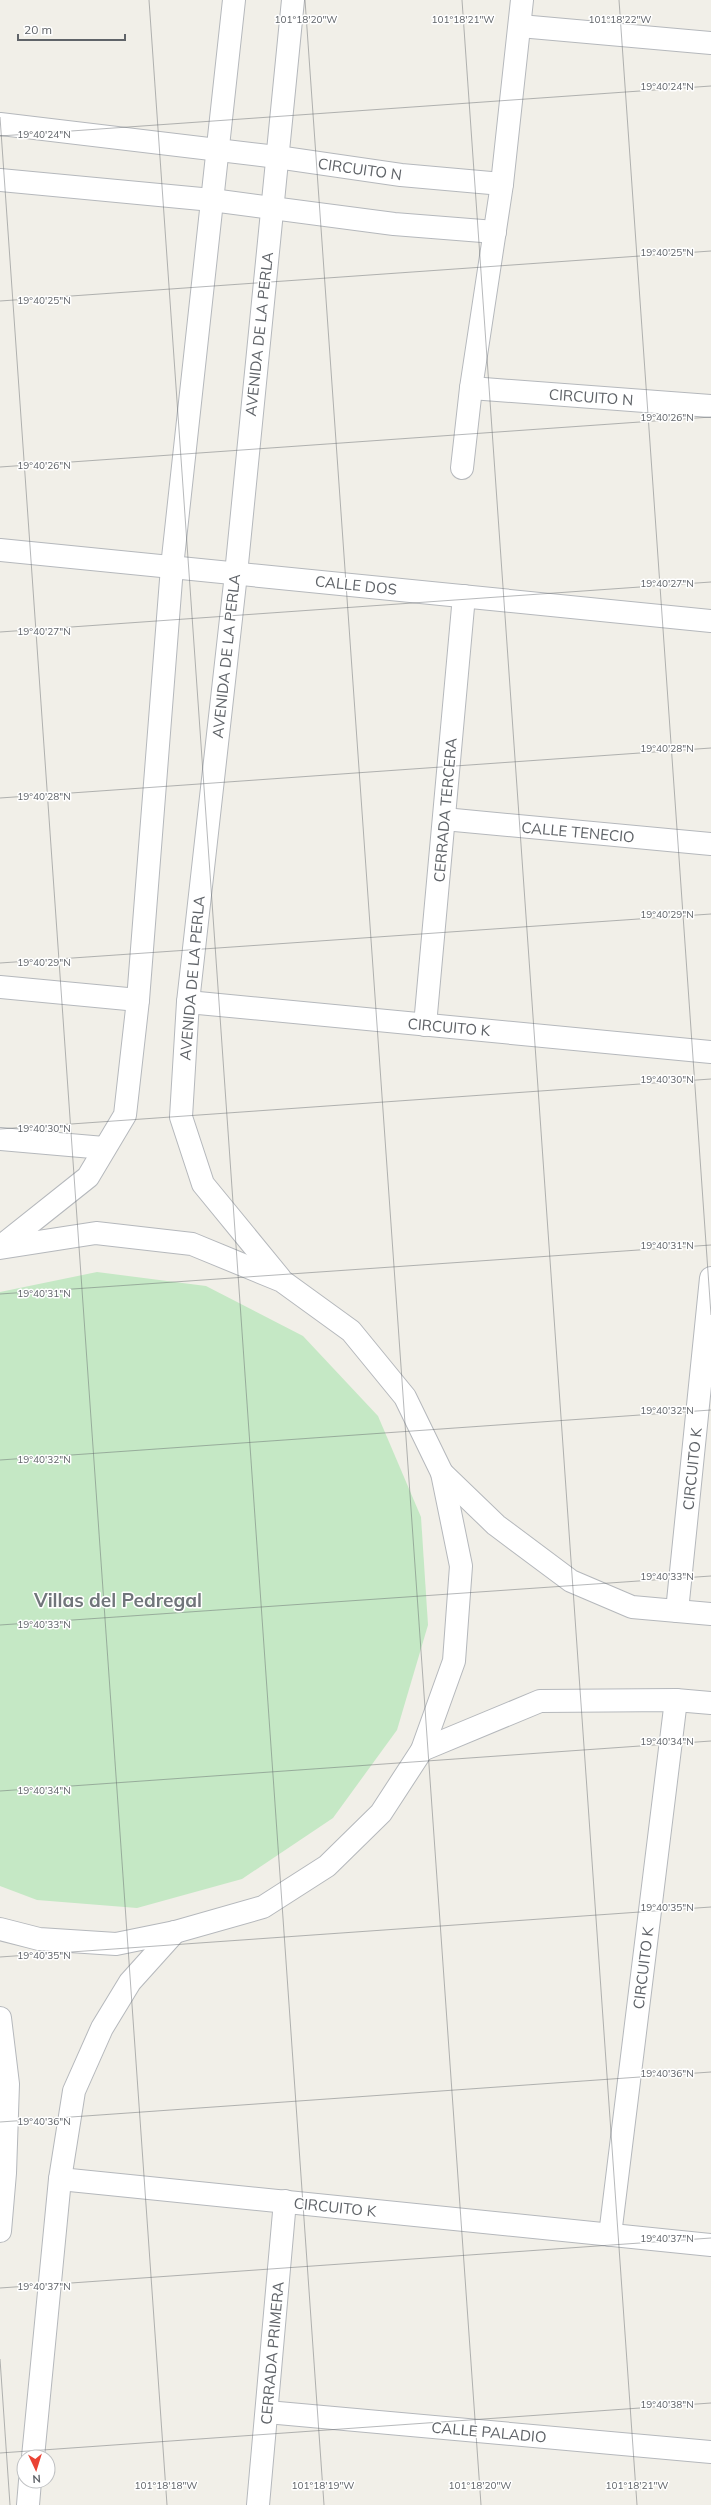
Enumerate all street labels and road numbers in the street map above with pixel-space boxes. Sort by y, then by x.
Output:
street label: CIRCUITO N [317,154,403,184]
street label: AVENIDA DE LA PERLA [241,251,277,417]
street label: CIRCUITO N [548,385,634,409]
street label: CALLE DOS [314,571,398,599]
street label: AVENIDA DE LA PERLA [208,573,244,739]
street label: CERRADA TERCERA [429,737,461,883]
street label: CALLE TENECIO [521,818,635,846]
street label: AVENIDA DE LA PERLA [175,895,209,1061]
street label: CIRCUITO K [407,1014,492,1040]
street label: CIRCUITO K [678,1426,706,1511]
street label: CIRCUITO K [629,1925,658,2010]
street label: CIRCUITO K [293,2193,378,2221]
street label: CERRADA PRIMERA [256,2281,288,2425]
street label: CALLE PALADIO [431,2418,547,2446]

